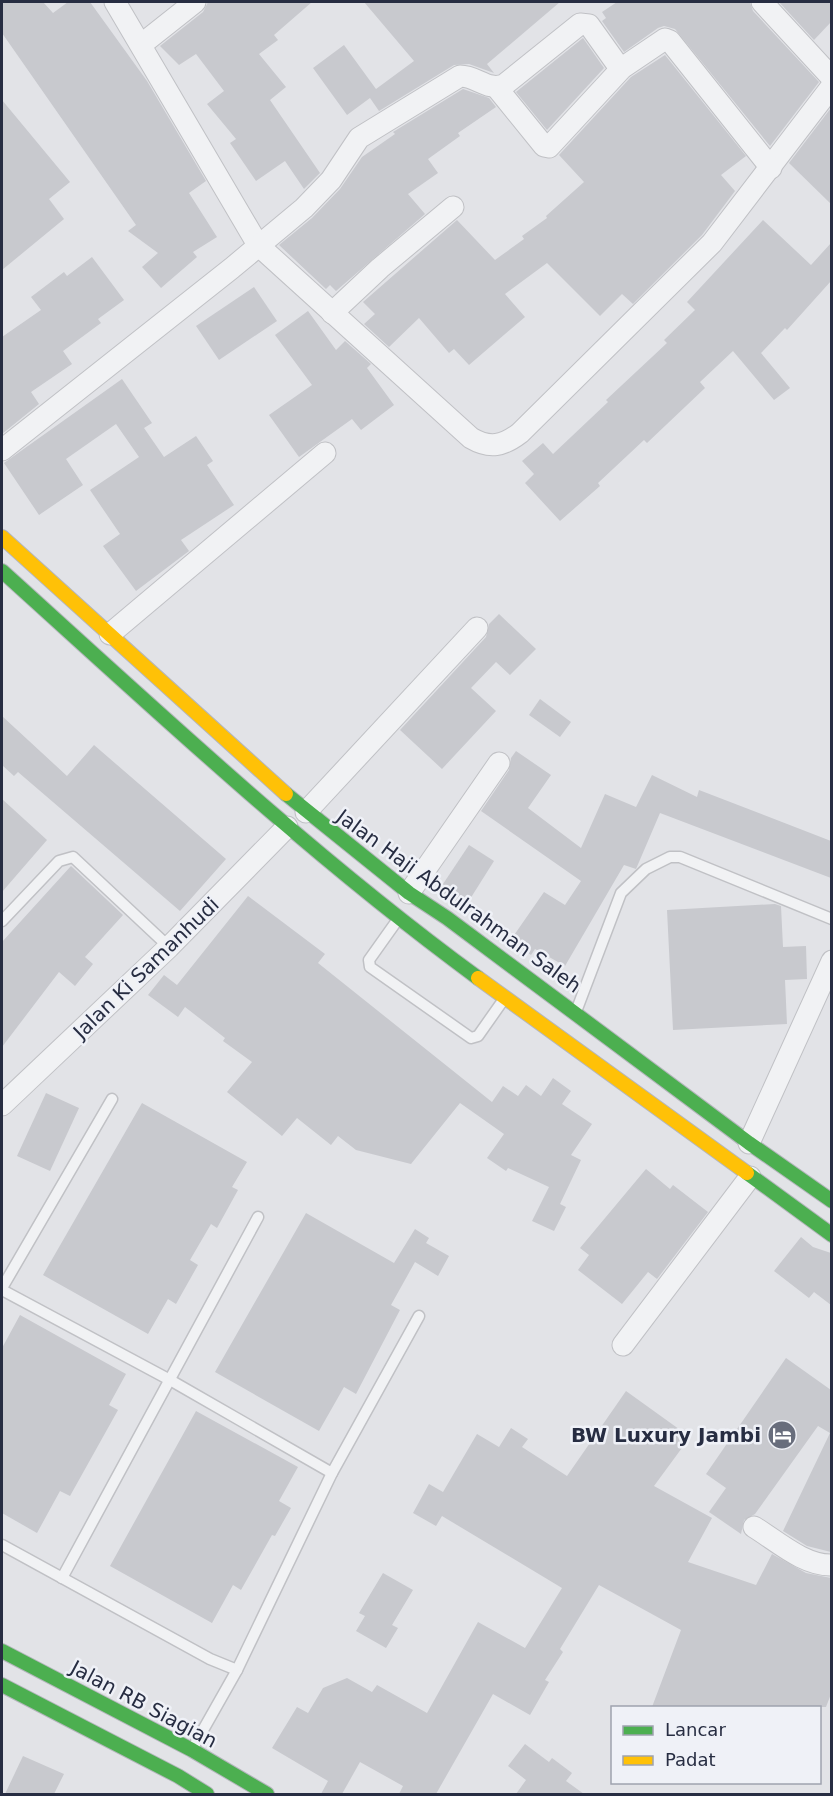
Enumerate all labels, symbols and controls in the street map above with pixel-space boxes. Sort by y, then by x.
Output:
street label: Jalan Haji Abdulrahman Saleh [330,803,586,998]
street label: Jalan Ki Samanhudi [67,892,224,1045]
hotel icon: BW Luxury Jambi [766,1419,798,1451]
place label: BW Luxury Jambi [571,1423,761,1447]
street label: Jalan RB Siagian [65,1654,221,1753]
legend [611,1706,821,1784]
text: Lancar [665,1719,726,1740]
text: Padat [665,1749,716,1770]

